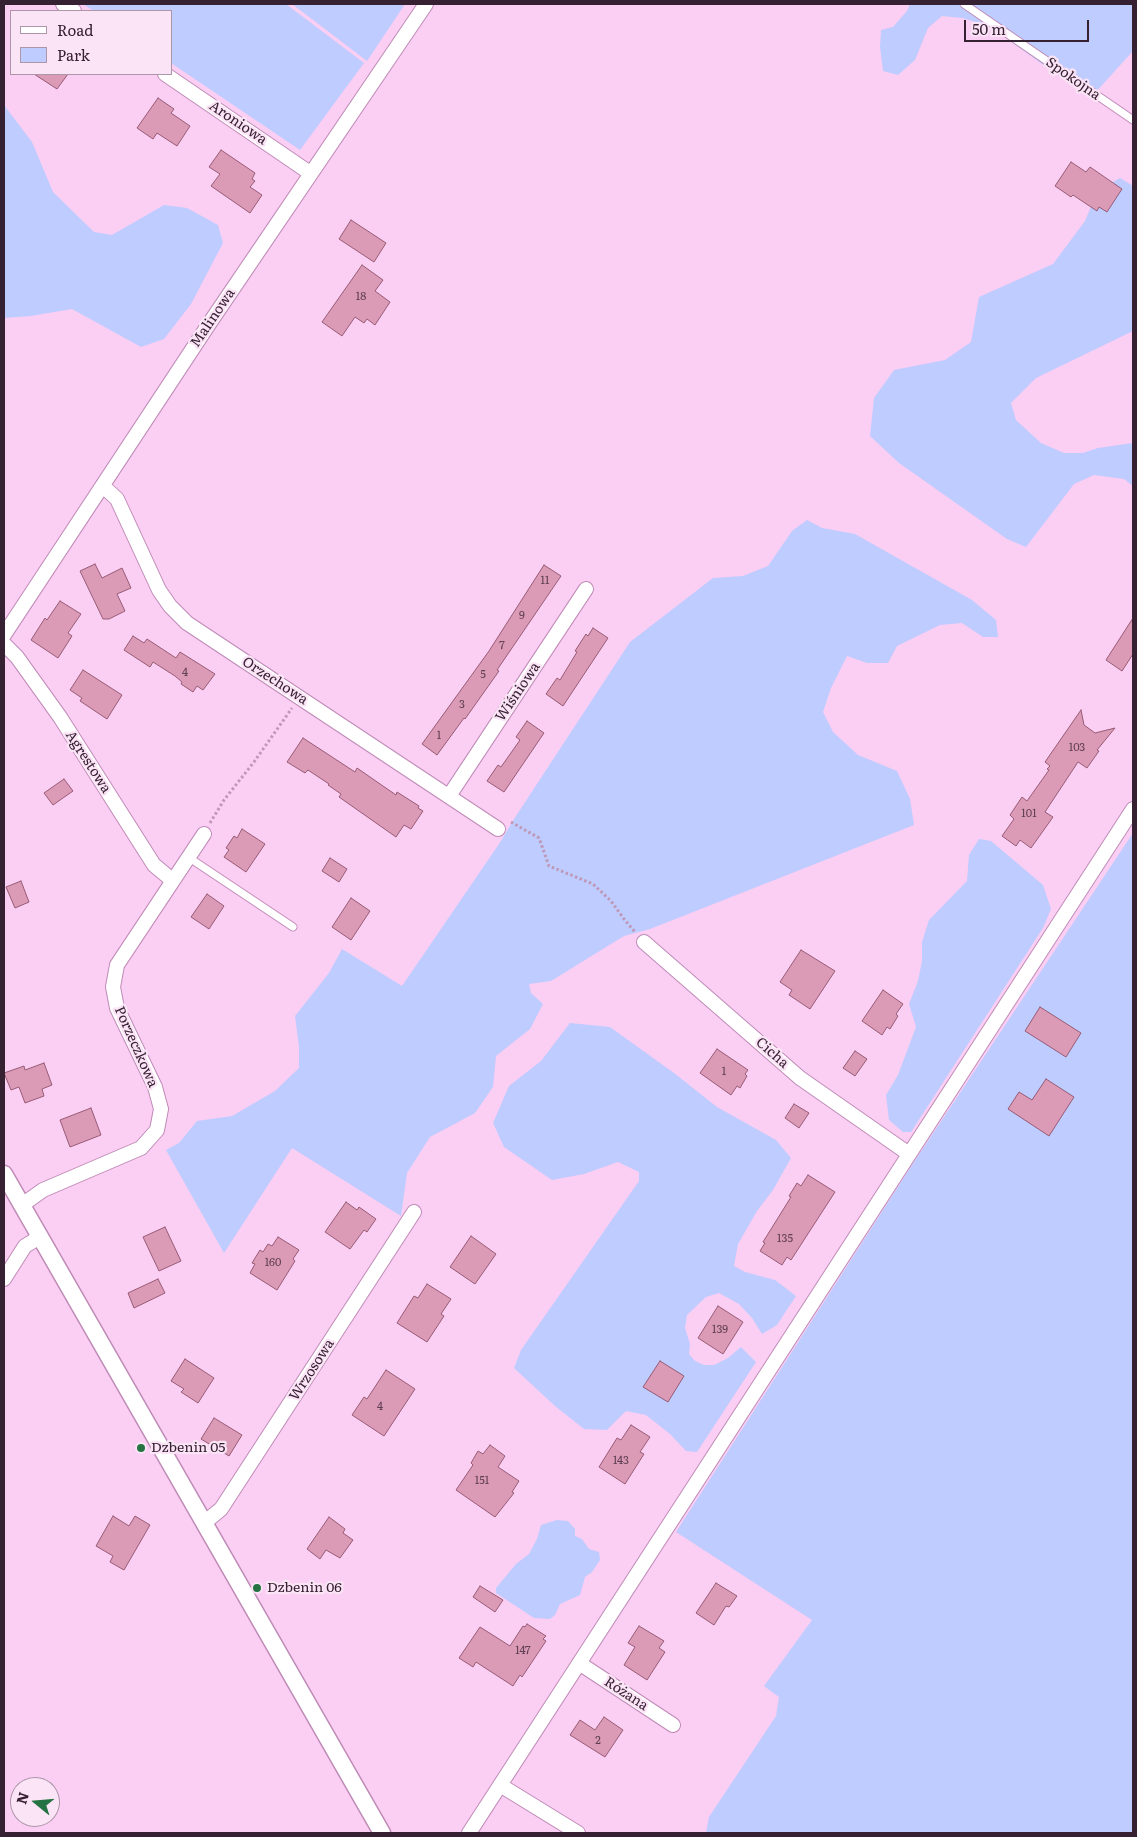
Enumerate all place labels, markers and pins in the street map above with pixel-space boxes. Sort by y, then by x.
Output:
place label: Dzbenin 05 [151,1440,225,1456]
marker: Dzbenin 05 [135,1442,147,1454]
place label: Dzbenin 06 [267,1580,342,1596]
marker: Dzbenin 06 [251,1582,263,1594]

